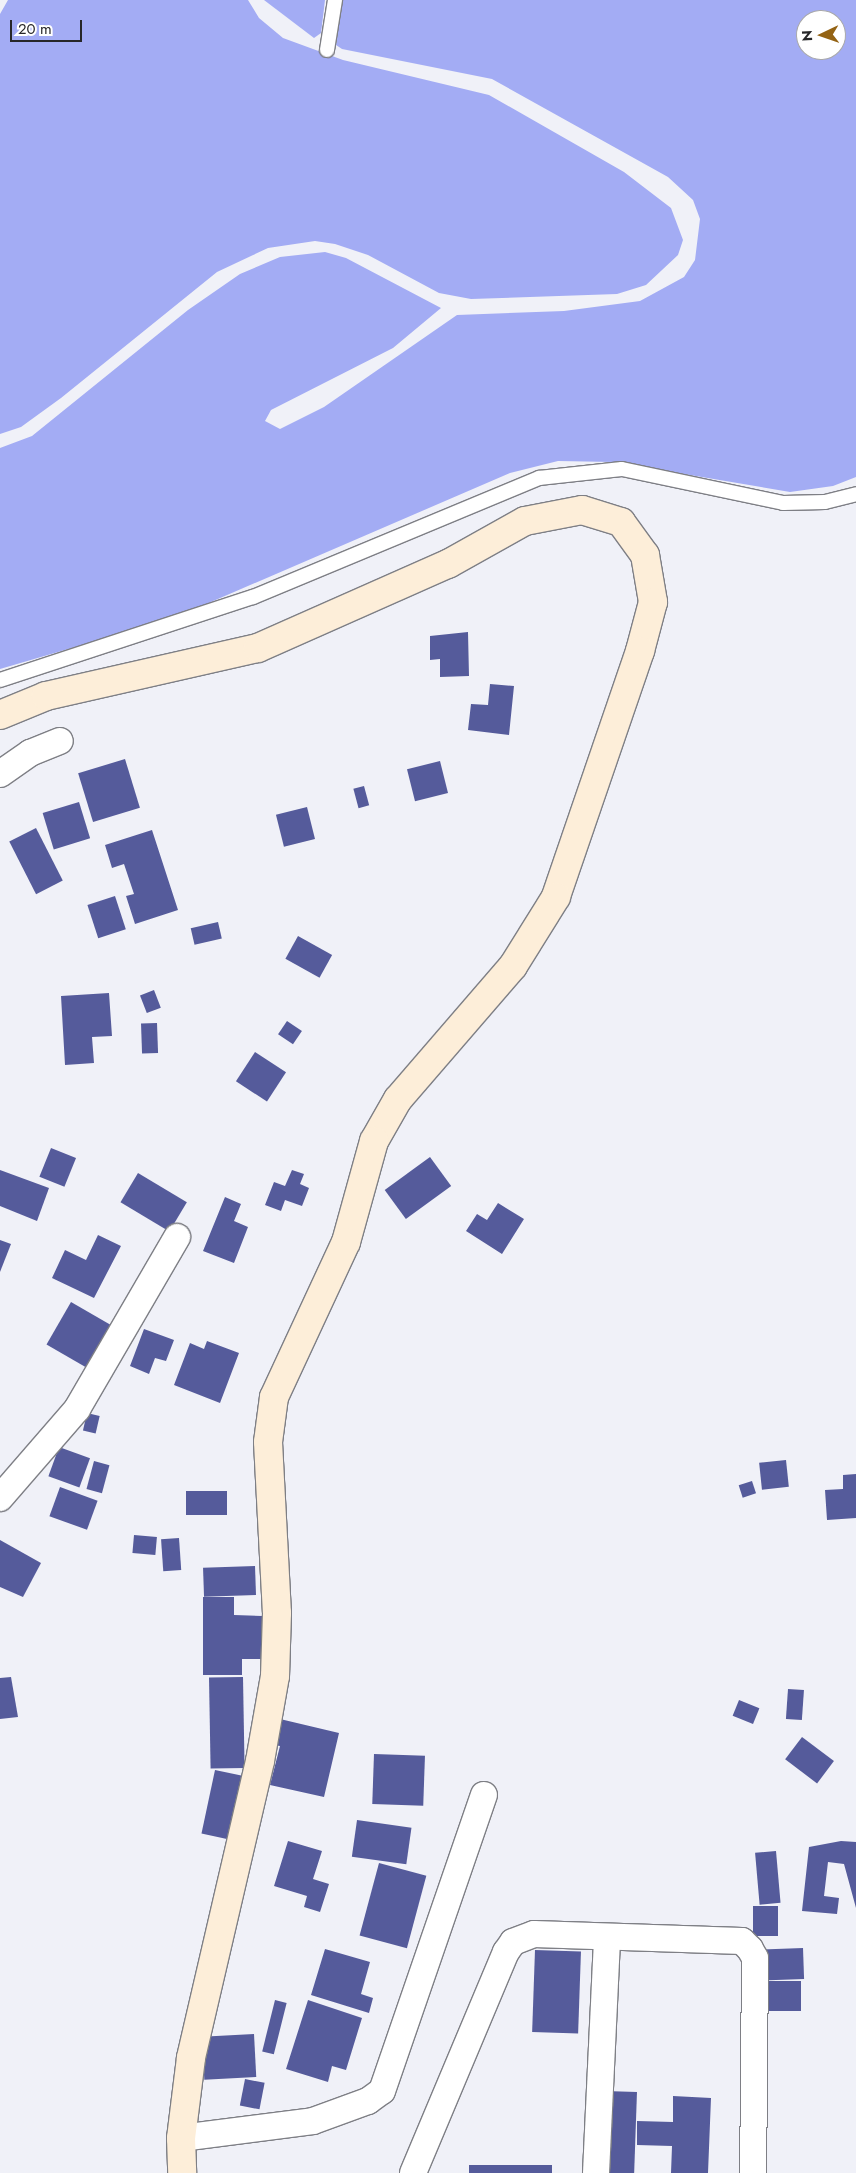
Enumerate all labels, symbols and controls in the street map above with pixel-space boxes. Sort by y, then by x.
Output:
scale bar [12,10,85,42]
north arrow [796,10,846,60]
text: 20 m [18,18,52,40]
text: N [797,30,817,42]

